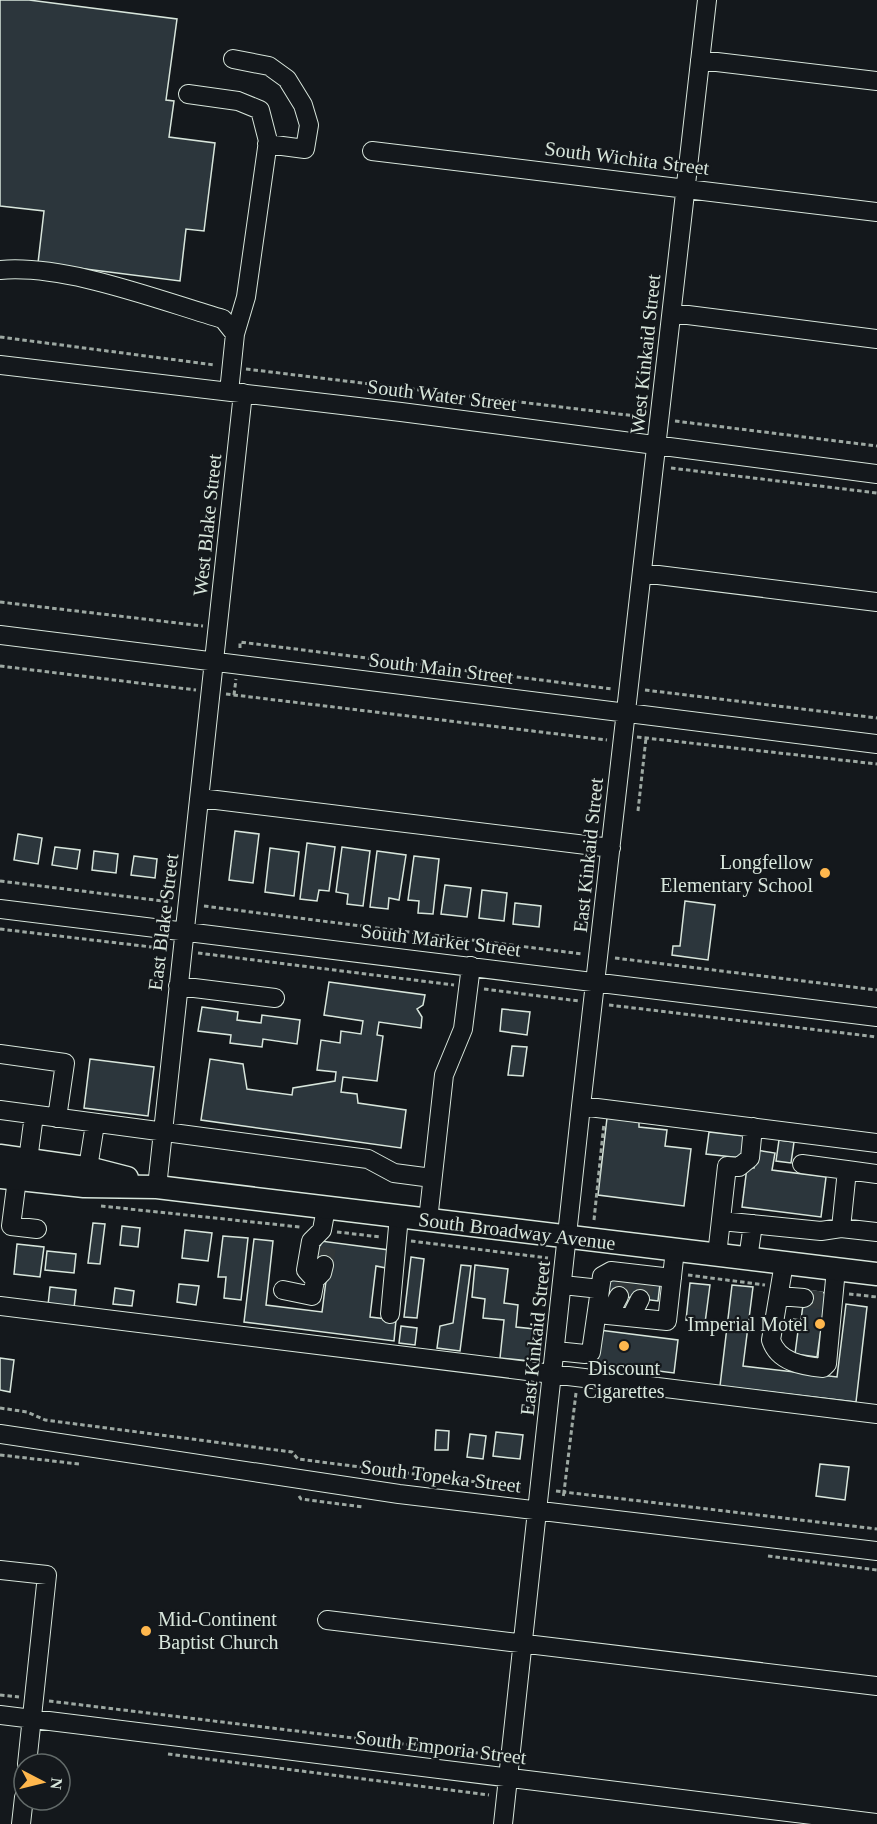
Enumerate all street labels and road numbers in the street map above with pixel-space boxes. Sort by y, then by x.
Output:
street label: South Wichita Street [544,137,711,179]
street label: West Kinkaid Street [626,273,664,435]
street label: South Water Street [366,375,518,415]
street label: West Blake Street [189,452,225,597]
street label: South Main Street [367,648,515,688]
street label: East Kinkaid Street [569,776,607,933]
street label: East Blake Street [144,852,182,992]
street label: South Market Street [360,919,523,961]
street label: South Broadway Avenue [417,1208,617,1255]
street label: East Kinkaid Street [516,1259,554,1416]
street label: South Topeka Street [359,1455,523,1498]
street label: South Emporia Street [354,1726,528,1769]

